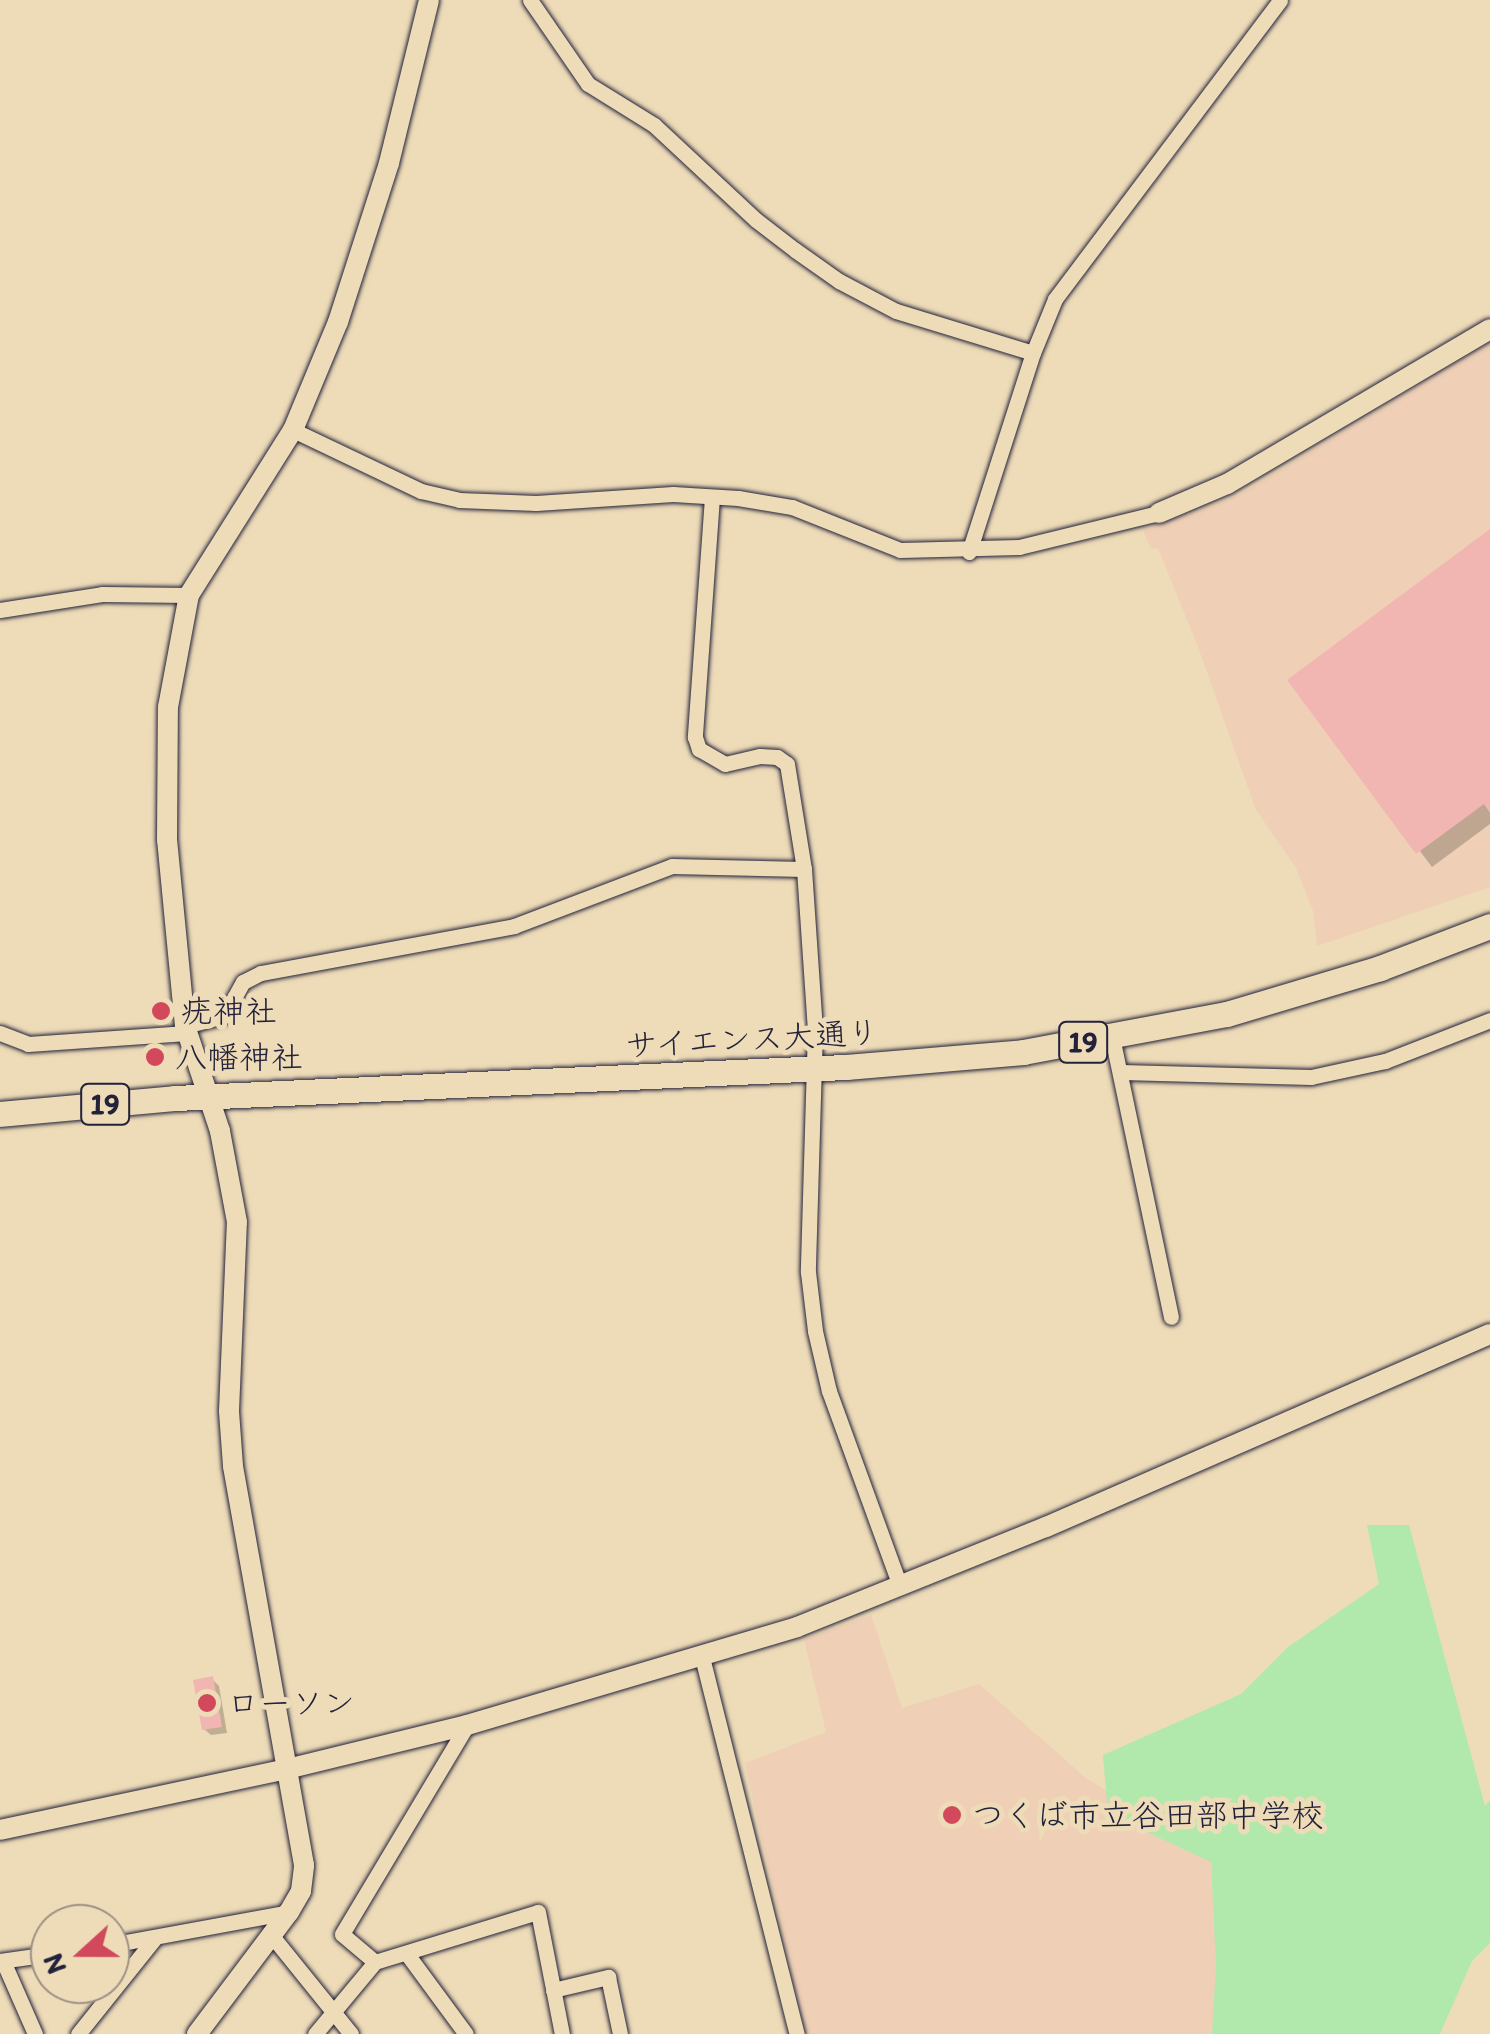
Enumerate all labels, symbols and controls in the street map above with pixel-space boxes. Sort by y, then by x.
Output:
place label: 疣神社 [181,992,277,1030]
marker: 疣神社 [150,1000,172,1022]
street label: サイエンス大通り [623,1013,881,1065]
road number: 19 [1058,1017,1108,1067]
place label: 八幡神社 [175,1038,303,1076]
marker: 八幡神社 [144,1046,166,1068]
road number: 19 [80,1079,130,1129]
place label: ローソン [227,1684,355,1722]
marker: ローソン [196,1692,218,1714]
place label: つくば市立谷田部中学校 [972,1796,1324,1834]
marker: つくば市立谷田部中学校 [941,1804,963,1826]
north arrow [30,1904,130,2004]
text: N [35,1949,73,1979]

